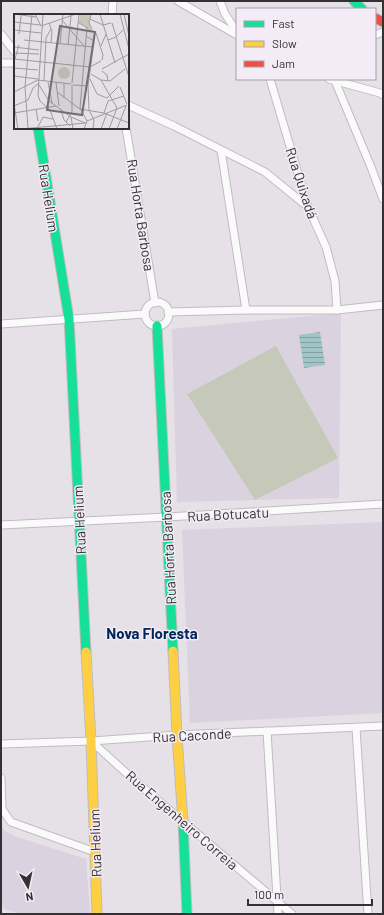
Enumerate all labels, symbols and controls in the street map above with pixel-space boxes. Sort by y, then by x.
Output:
legend [236,8,376,80]
inset map [14,14,129,129]
text: Fast [272,16,295,30]
text: Slow [272,36,297,50]
text: Jam [272,56,295,70]
street label: Rua Quixadá [283,145,321,221]
street label: Rua Horta Barbosa [124,158,158,272]
street label: Rua Helium [35,163,63,233]
street label: Rua Helium [69,485,89,555]
street label: Rua Horta Barbosa [157,491,179,605]
street label: Rua Botucatu [187,503,269,525]
district label: Nova Floresta [106,624,198,642]
street label: Rua Caconde [152,724,232,746]
street label: Rua Engenheiro Correia [123,767,241,873]
street label: Rua Helium [85,808,105,878]
north arrow [8,867,48,907]
scale bar [248,881,372,907]
text: 100 m [254,887,284,901]
text: N [25,890,34,904]

